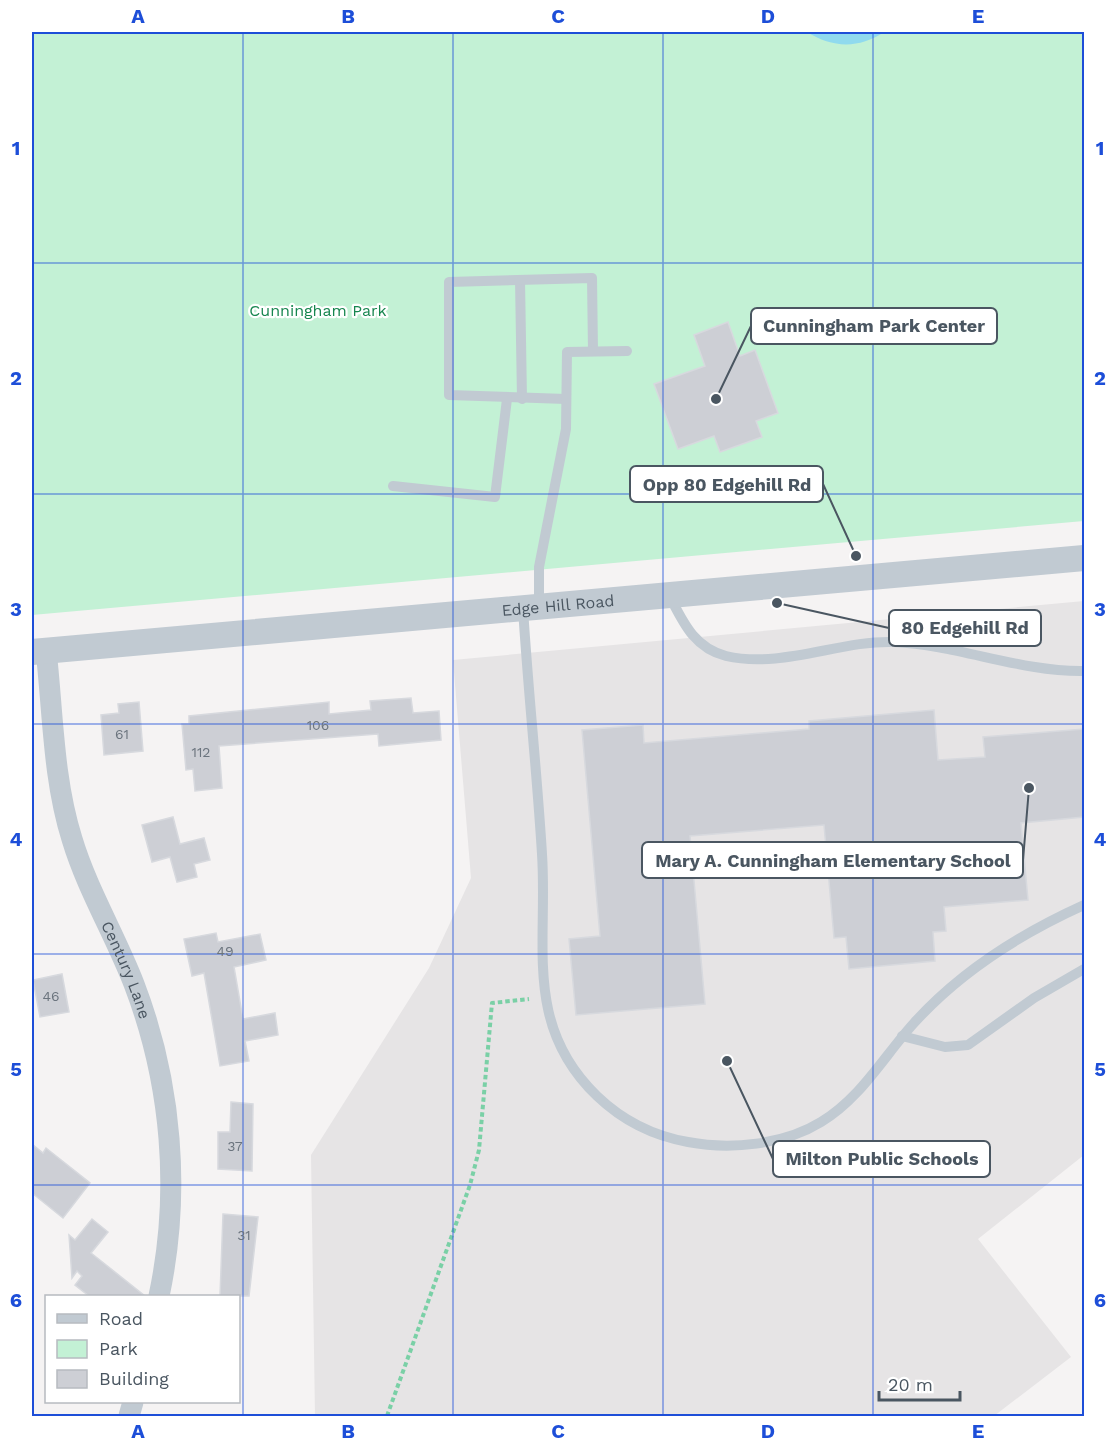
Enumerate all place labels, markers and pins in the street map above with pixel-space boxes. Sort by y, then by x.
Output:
callout: Cunningham Park Center [751,308,997,344]
callout: Opp 80 Edgehill Rd [630,466,823,502]
callout: 80 Edgehill Rd [889,610,1041,646]
callout: Mary A. Cunningham Elementary School [642,842,1023,878]
callout: Milton Public Schools [773,1141,990,1177]

